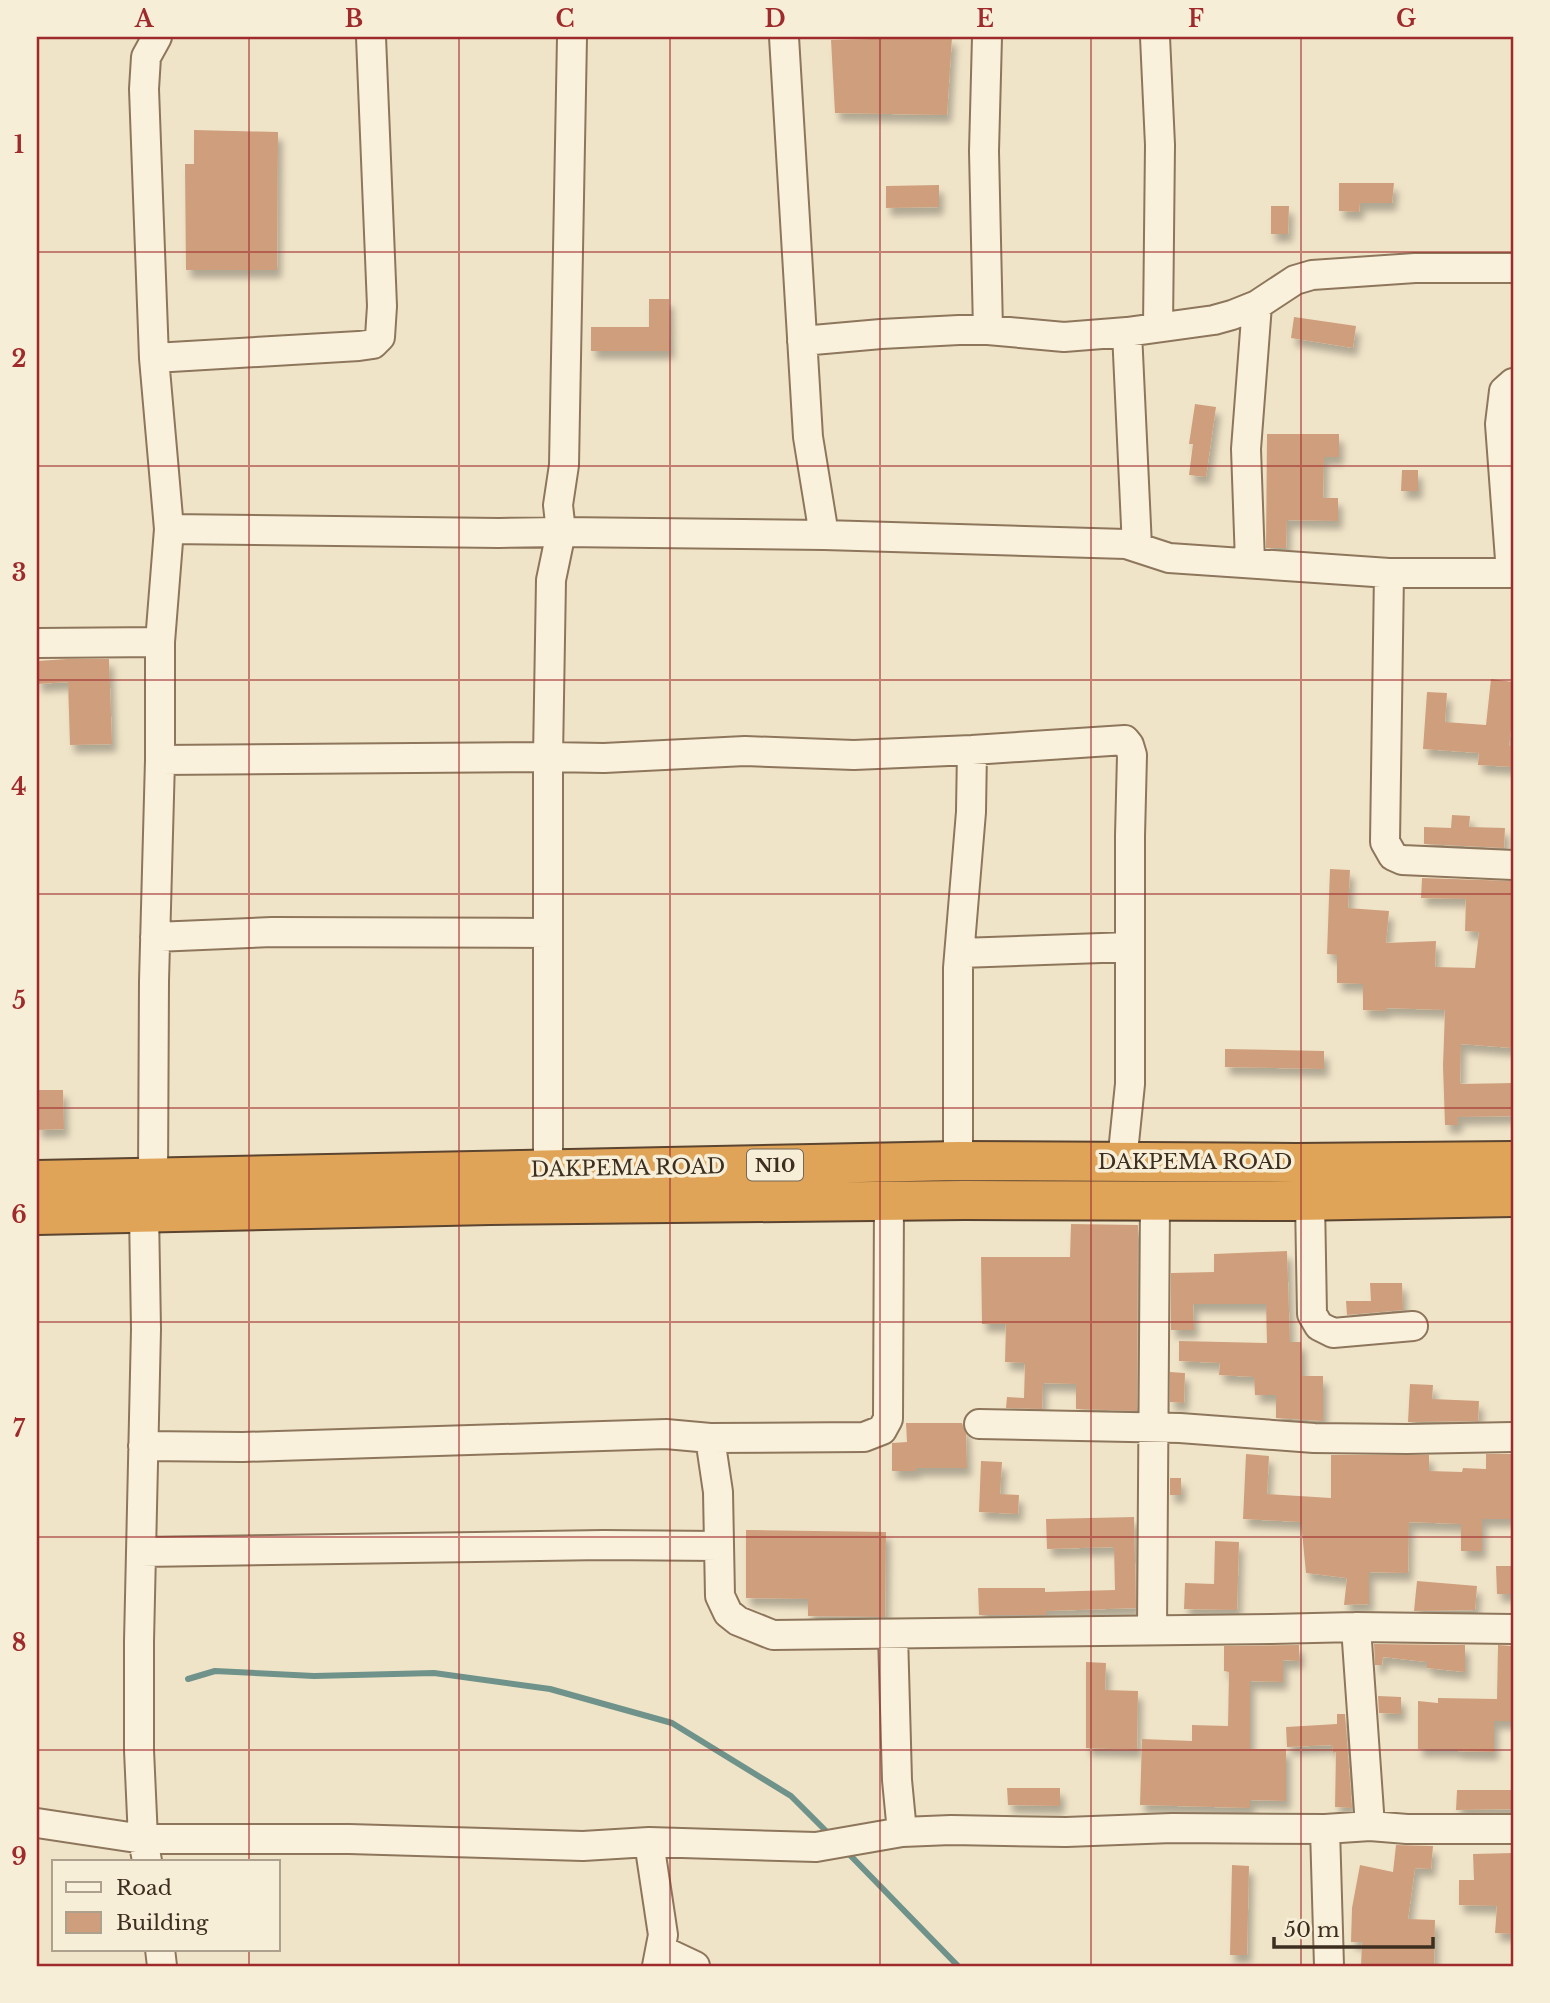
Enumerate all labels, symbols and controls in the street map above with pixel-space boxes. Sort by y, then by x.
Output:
text: A [134,5,155,33]
text: B [345,5,363,33]
text: C [556,5,574,33]
text: D [764,5,786,33]
text: E [976,5,994,33]
text: F [1188,5,1204,33]
text: G [1396,5,1416,33]
text: 1 [14,131,24,159]
text: 2 [12,345,26,373]
text: 3 [12,559,26,587]
text: 4 [11,773,27,801]
text: 5 [12,987,26,1015]
road number: N10 [747,1149,803,1180]
street label: DAKPEMA ROAD [1098,1149,1292,1175]
street label: DAKPEMA ROAD [530,1153,726,1183]
text: 6 [11,1201,27,1229]
text: 7 [13,1415,26,1443]
text: 8 [12,1629,26,1657]
text: 9 [11,1843,27,1871]
legend [52,1860,280,1951]
text: Road [116,1875,172,1901]
scale bar [1274,1905,1433,1949]
text: Building [116,1910,209,1936]
text: 50 m [1284,1917,1340,1943]

